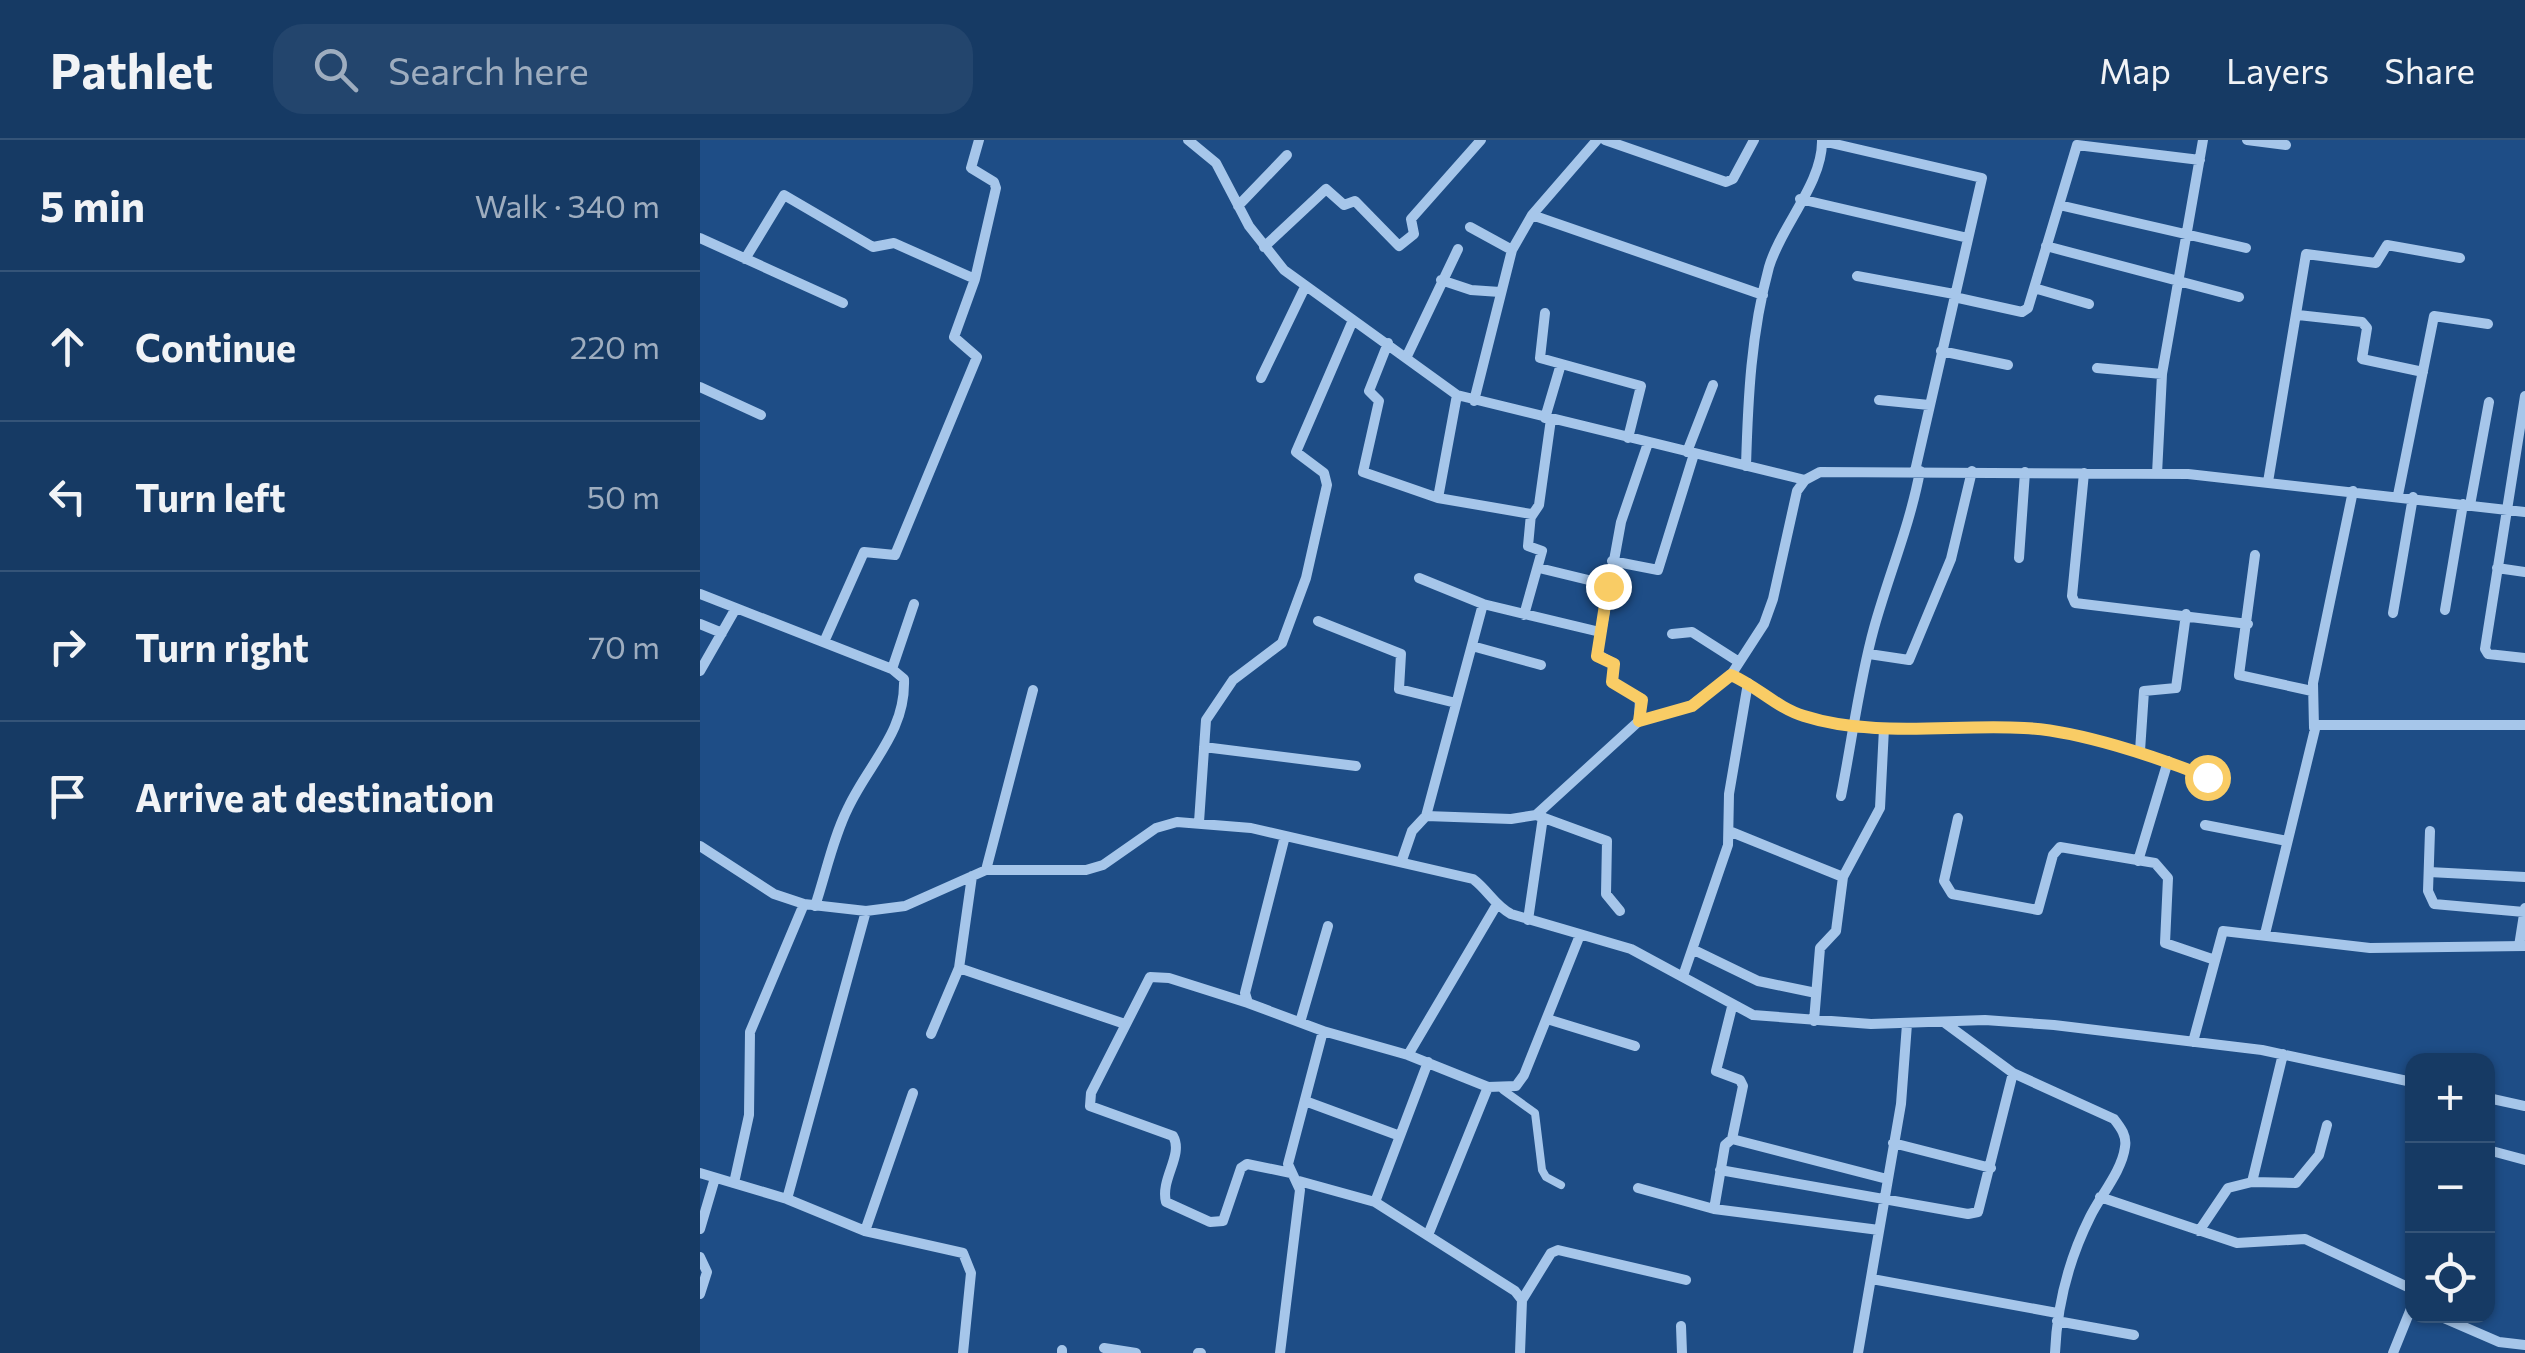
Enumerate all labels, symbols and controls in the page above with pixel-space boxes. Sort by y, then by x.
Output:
search box [273,24,973,114]
text: Pathlet [50,40,213,99]
icon: search [308,42,363,97]
text: Search here [388,46,589,93]
text: Map [2099,48,2171,91]
text: Layers [2226,48,2329,91]
text: Share [2384,48,2475,91]
text: 5 min [40,179,145,231]
text: Walk · 340 m [475,185,660,225]
icon: ahead [40,319,95,374]
text: Continue [135,323,296,370]
text: 220 m [570,326,660,366]
icon: left [40,469,95,524]
text: Turn left [135,473,286,520]
text: 50 m [587,476,660,516]
route end [1586,564,1632,610]
icon: right [40,619,95,674]
text: Turn right [135,623,309,670]
text: 70 m [588,626,660,666]
route start [2185,755,2231,801]
icon: arrive [40,769,95,824]
text: Arrive at destination [135,773,494,820]
map controls [2405,1053,2495,1323]
button: + [2405,1053,2495,1143]
button: − [2405,1143,2495,1233]
button: locate [2405,1233,2495,1323]

